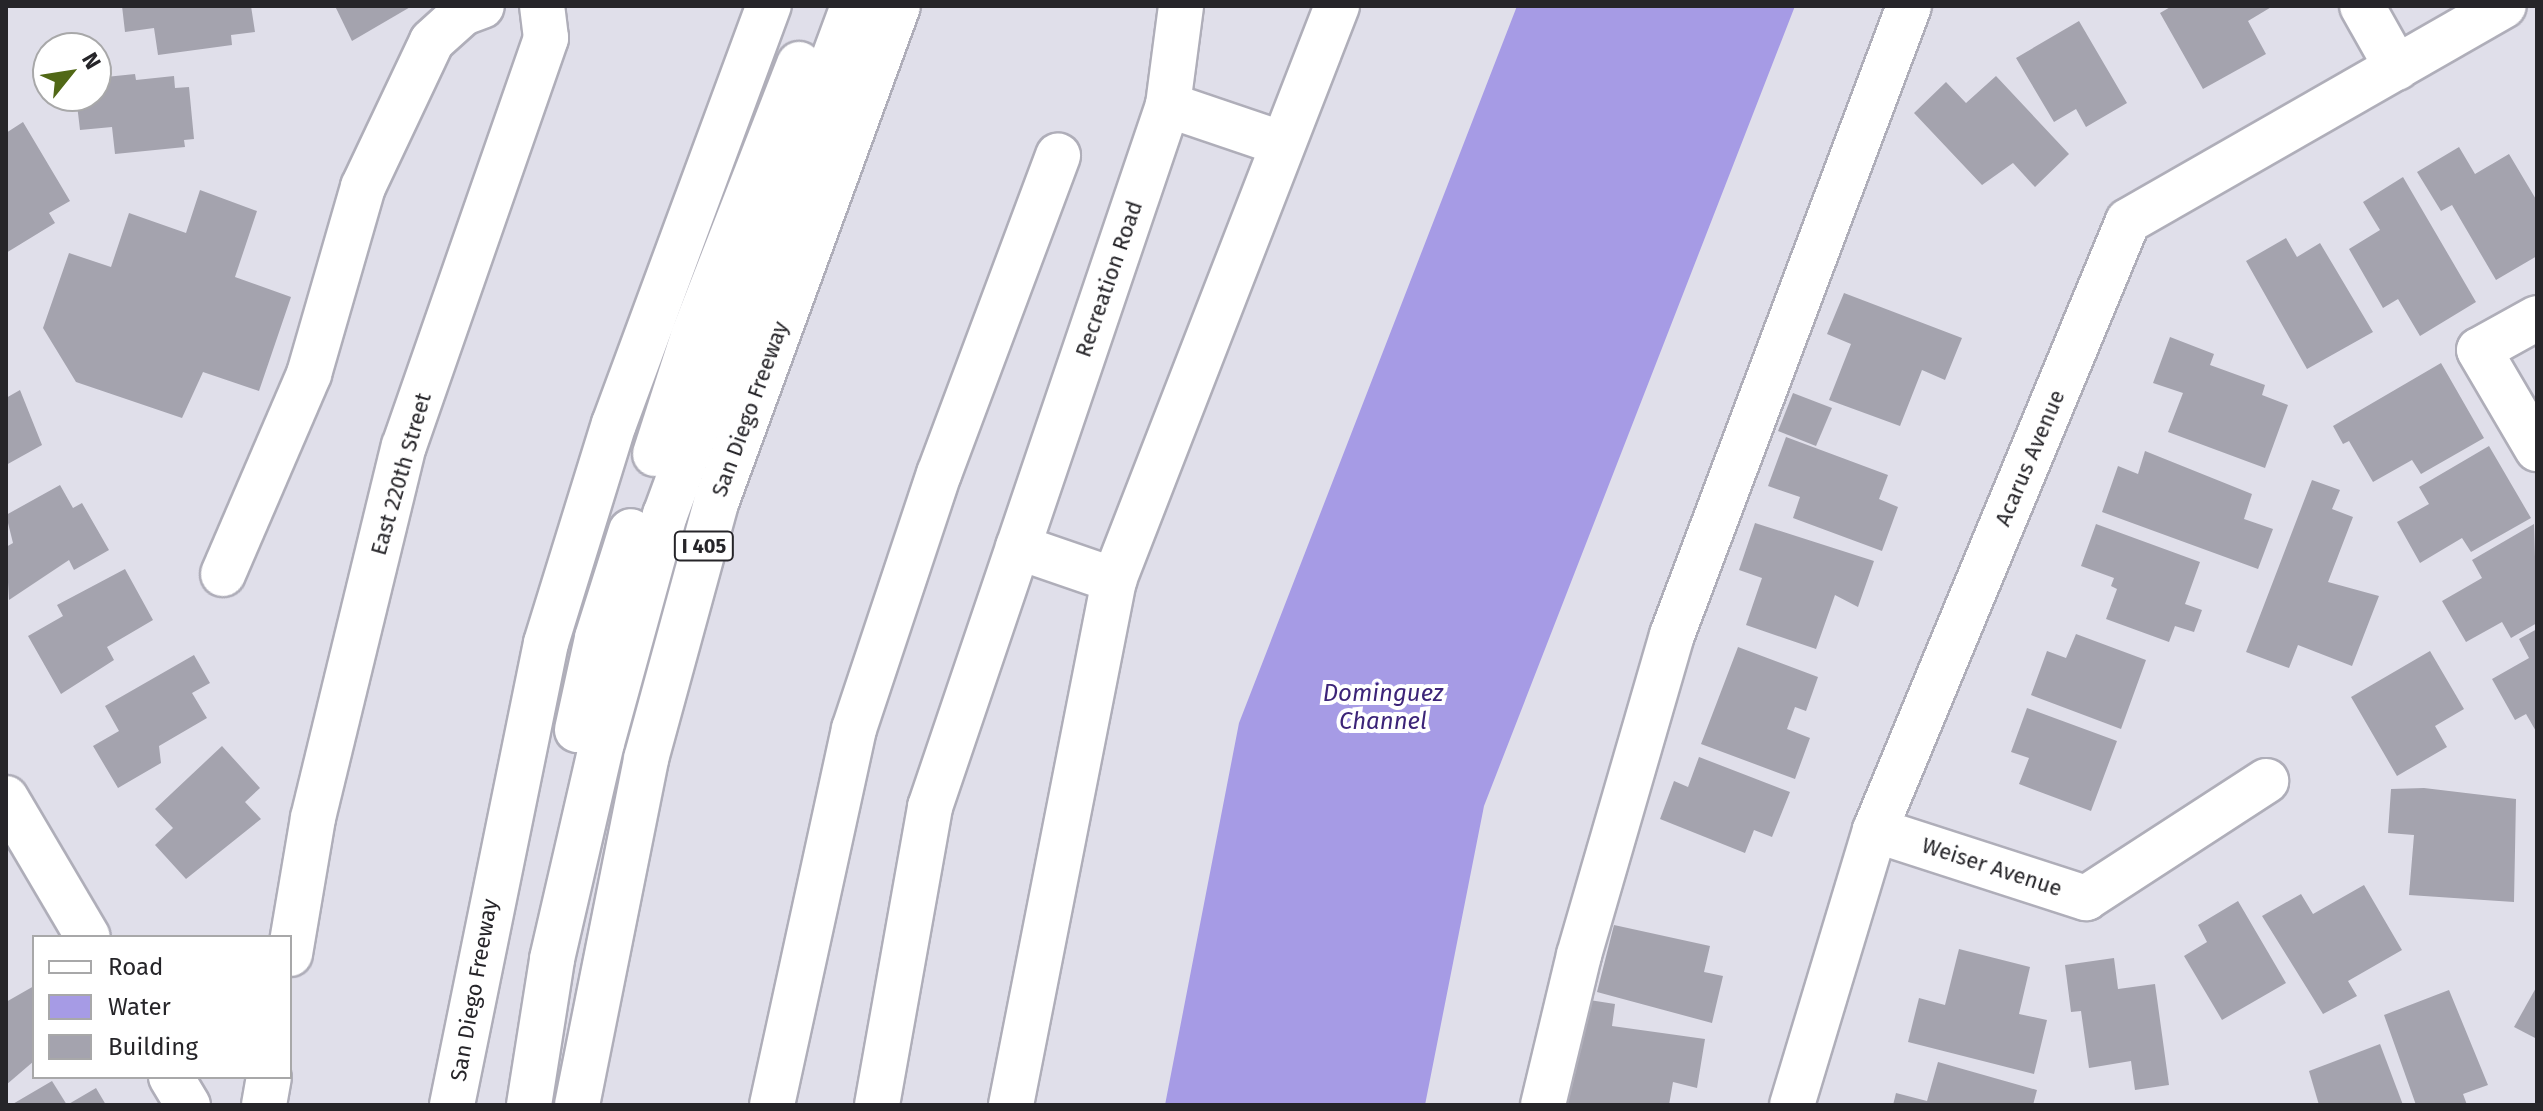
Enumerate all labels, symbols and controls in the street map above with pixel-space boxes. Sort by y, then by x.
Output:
north arrow [32,32,112,112]
text: N [76,48,107,74]
street label: Recreation Road [1070,197,1148,361]
street label: San Diego Freeway [706,318,794,500]
street label: Acarus Avenue [1989,386,2071,530]
street label: East 220th Street [365,390,437,558]
road number: I 405 [672,530,736,562]
water label: Dominguez Channel [1323,680,1443,736]
street label: Weiser Avenue [1919,832,2065,902]
street label: San Diego Freeway [445,897,503,1083]
legend [32,935,292,1079]
text: Road [108,953,163,981]
text: Water [108,993,171,1021]
text: Building [108,1033,198,1061]

